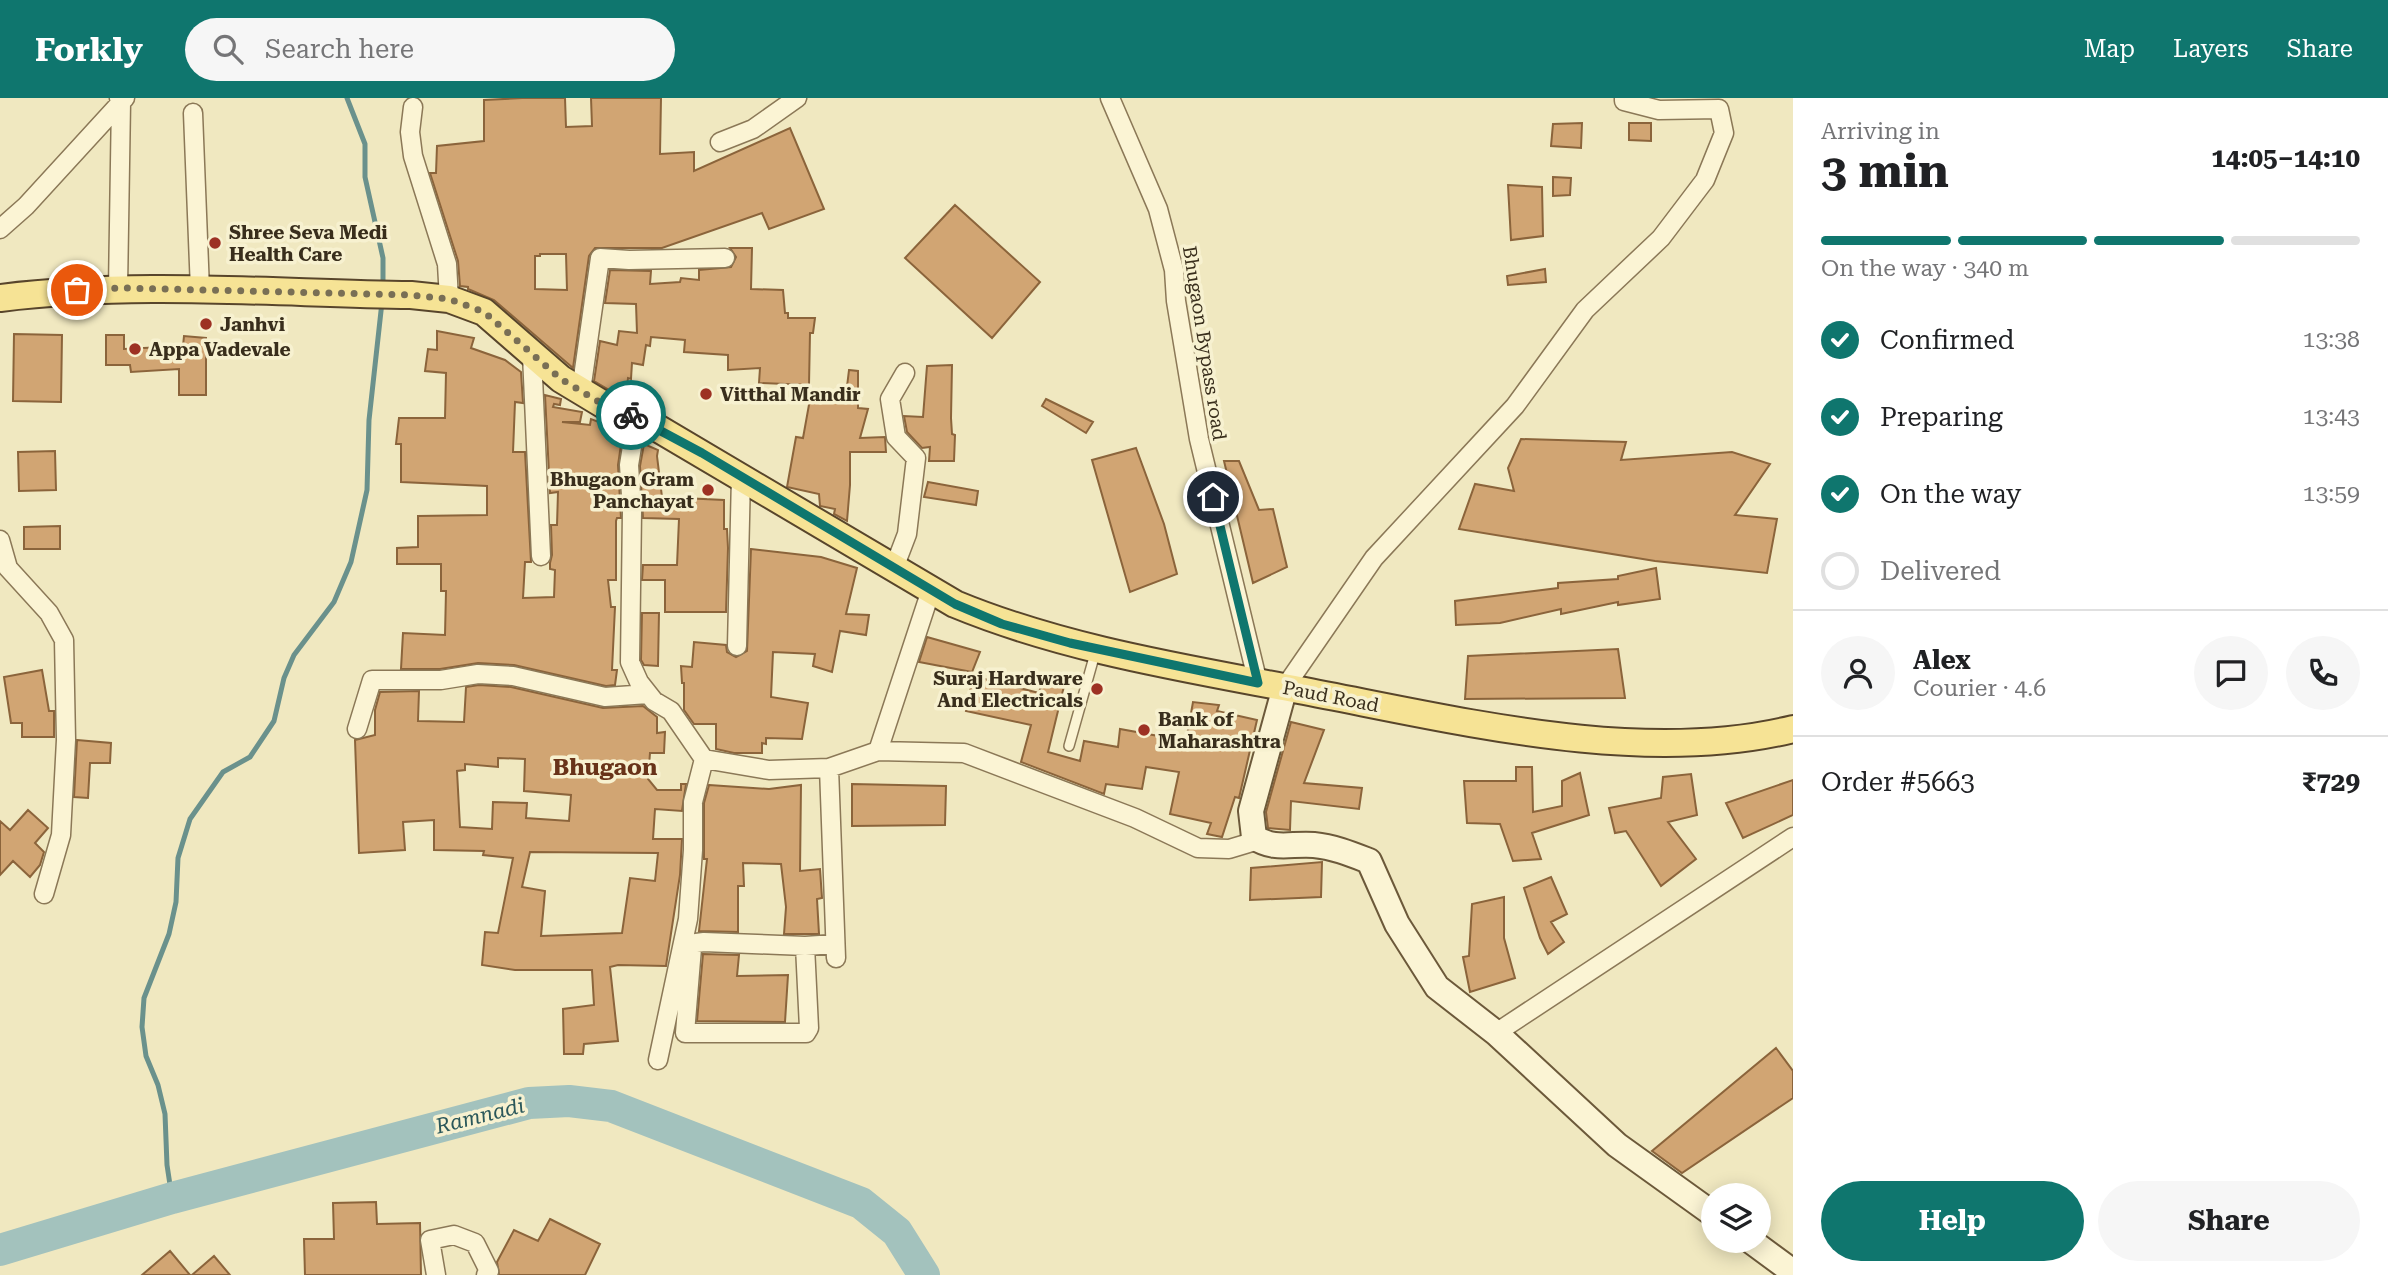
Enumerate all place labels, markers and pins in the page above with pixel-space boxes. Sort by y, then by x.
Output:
place label: Shree Seva Medi Health Care [229,221,388,266]
marker: Shree Seva Medi Health Care [207,235,223,251]
pin [47,260,107,320]
place label: Janhvi [220,313,285,336]
marker: Janhvi [198,316,214,332]
place label: Appa Vadevale [149,338,291,361]
marker: Appa Vadevale [127,341,143,357]
place label: Vitthal Mandir [720,383,861,406]
marker: Vitthal Mandir [698,386,714,402]
pin [1183,467,1243,527]
place label: Bhugaon Gram Panchayat [550,468,695,513]
marker: Bhugaon Gram Panchayat [700,482,716,498]
place label: Suraj Hardware And Electricals [933,667,1083,712]
marker: Suraj Hardware And Electricals [1089,681,1105,697]
place label: Bank of Maharashtra [1158,708,1281,753]
marker: Bank of Maharashtra [1136,722,1152,738]

